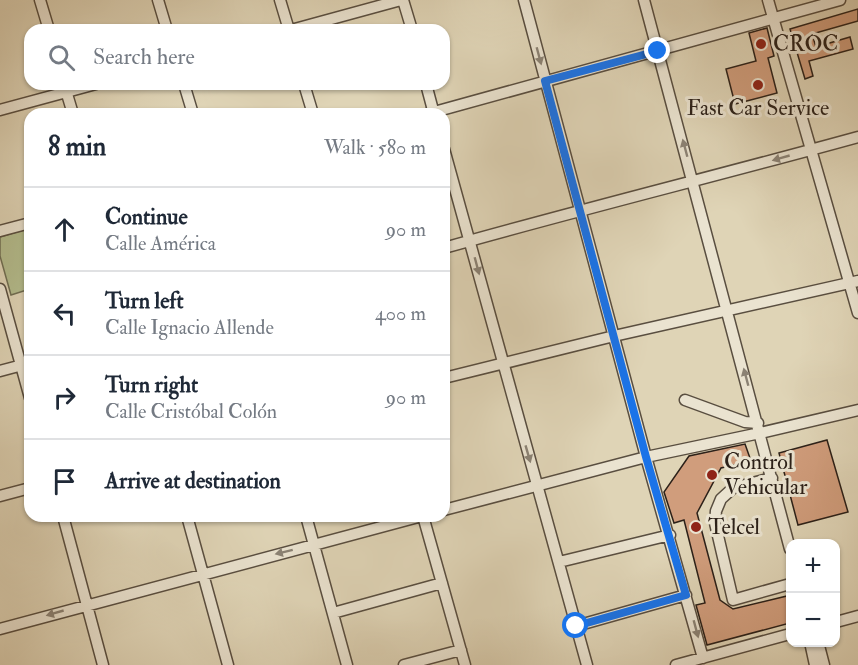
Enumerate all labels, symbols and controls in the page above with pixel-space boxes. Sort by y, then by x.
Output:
search box [24,24,450,90]
place label: CROC [773,30,838,58]
route end [644,37,670,63]
marker: CROC [754,37,768,51]
icon: search [45,41,78,74]
text: Search here [93,43,195,71]
one-way arrow [534,47,544,66]
marker: Fast Car Service [751,78,765,92]
place label: Fast Car Service [687,94,829,122]
text: 8 min [48,131,106,163]
text: Walk · 580 m [324,135,426,160]
one-way arrow [679,139,689,157]
one-way arrow [772,154,790,163]
text: Continue [105,203,188,231]
icon: ahead [48,213,81,246]
text: 90 m [386,217,426,242]
text: Calle América [105,231,216,256]
one-way arrow [472,257,482,276]
text: Turn left [105,287,184,315]
icon: left [48,297,81,330]
text: 400 m [375,301,426,326]
text: Calle Ignacio Allende [105,315,274,340]
one-way arrow [740,368,750,386]
text: Turn right [105,371,198,399]
icon: right [48,381,81,414]
text: 90 m [386,385,426,410]
text: Calle Cristóbal Colón [105,399,277,424]
one-way arrow [524,446,533,464]
place label: Control Vehicular [724,448,808,501]
icon: arrive [48,465,81,498]
text: Arrive at destination [105,467,281,495]
marker: Control Vehicular [705,468,719,482]
place label: Telcel [708,513,760,541]
marker: Telcel [689,520,703,534]
map controls [786,539,840,647]
button: + [786,539,840,593]
one-way arrow [275,548,293,558]
button: − [786,593,840,647]
one-way arrow [46,609,64,618]
route start [562,612,588,638]
one-way arrow [691,620,701,639]

